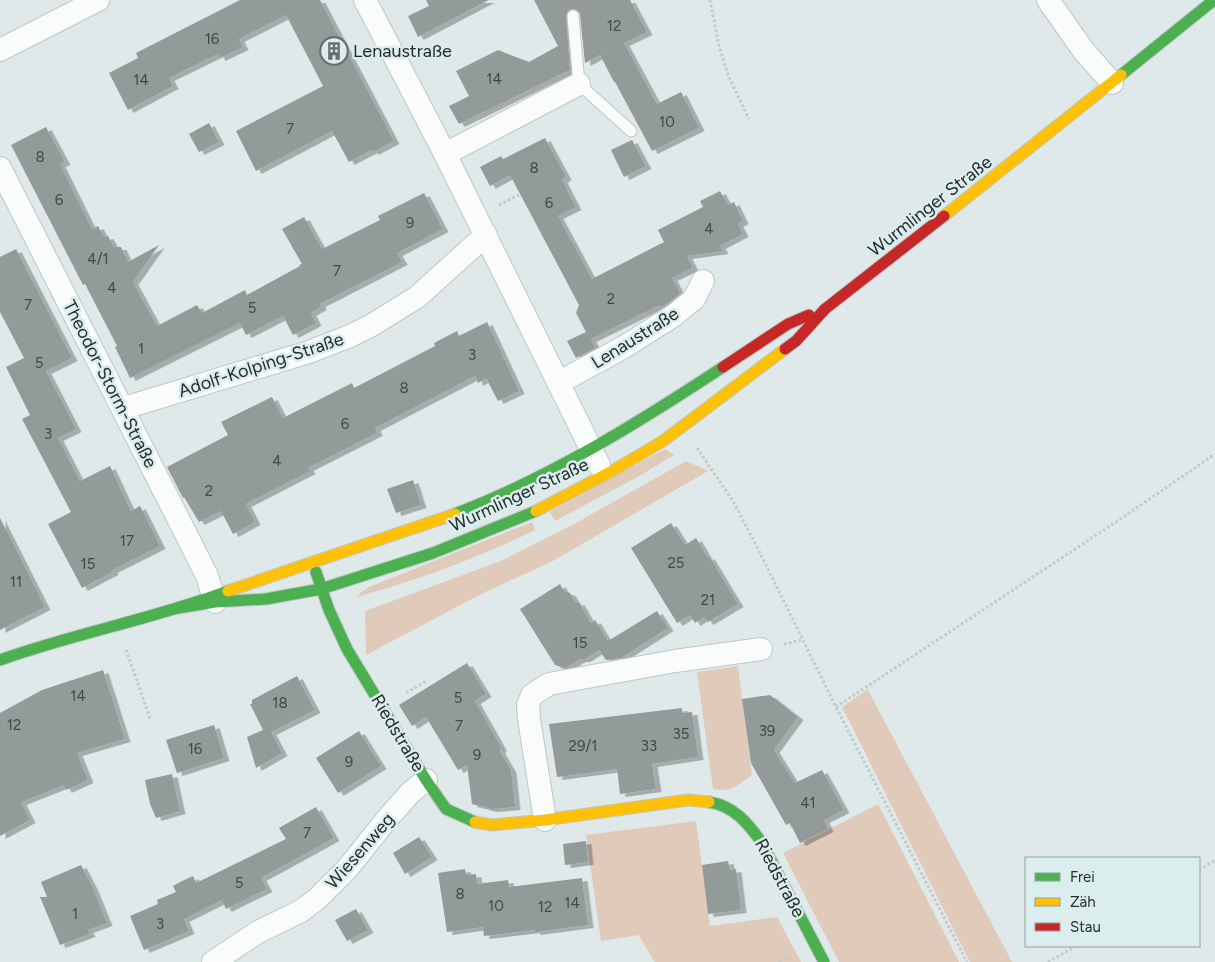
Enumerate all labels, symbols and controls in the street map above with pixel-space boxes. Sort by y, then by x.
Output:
house number: 12 [607,17,621,35]
house number: 16 [205,30,220,48]
building icon: Lenaustraße [319,36,349,66]
place label: Lenaustraße [353,40,452,62]
house number: 14 [486,70,502,88]
house number: 14 [133,71,149,89]
house number: 10 [659,113,675,131]
house number: 7 [286,120,294,138]
house number: 8 [35,148,45,166]
street label: Wurmlinger Straße [864,151,996,261]
house number: 8 [529,159,539,177]
house number: 6 [55,191,64,209]
house number: 6 [545,194,554,212]
house number: 9 [406,214,414,232]
house number: 4 [704,220,714,238]
house number: 4/1 [87,250,109,268]
house number: 7 [333,262,341,280]
house number: 4 [107,279,117,297]
house number: 2 [607,290,615,308]
house number: 7 [24,296,32,314]
street label: Theodor-Storm-Straße [58,297,162,472]
house number: 5 [248,299,256,317]
street label: Lenaustraße [587,302,683,374]
street label: Adolf-Kolping-Straße [176,328,347,402]
house number: 1 [138,340,144,358]
house number: 3 [468,346,476,364]
house number: 5 [35,354,43,372]
house number: 8 [399,379,409,397]
house number: 6 [341,415,350,433]
house number: 3 [44,425,52,443]
house number: 4 [272,452,282,470]
street label: Wurmlinger Straße [446,453,592,537]
house number: 2 [205,482,213,500]
house number: 17 [120,532,134,550]
house number: 25 [667,554,685,572]
house number: 15 [81,555,95,573]
house number: 11 [10,573,22,591]
house number: 21 [701,591,715,609]
house number: 15 [573,634,587,652]
house number: 14 [70,687,86,705]
house number: 5 [454,689,462,707]
street label: Riedstraße [366,690,430,776]
house number: 18 [272,694,288,712]
house number: 12 [7,716,21,734]
house number: 7 [455,717,463,735]
house number: 39 [759,722,775,740]
house number: 35 [673,725,689,743]
house number: 29/1 [569,737,597,755]
house number: 33 [641,737,657,755]
house number: 16 [188,740,203,758]
house number: 9 [473,746,481,764]
house number: 9 [345,753,353,771]
house number: 41 [800,794,816,812]
street label: Wiesenweg [321,808,399,894]
house number: 7 [303,824,311,842]
street label: Riedstraße [750,835,810,921]
legend [1025,857,1200,947]
text: Frei [1070,868,1095,886]
house number: 5 [235,874,243,892]
house number: 8 [455,885,465,903]
text: Zäh [1070,893,1096,911]
house number: 14 [564,894,580,912]
house number: 10 [488,897,504,915]
house number: 12 [538,898,552,916]
house number: 1 [72,905,78,923]
house number: 3 [156,915,164,933]
text: Stau [1070,918,1101,936]

